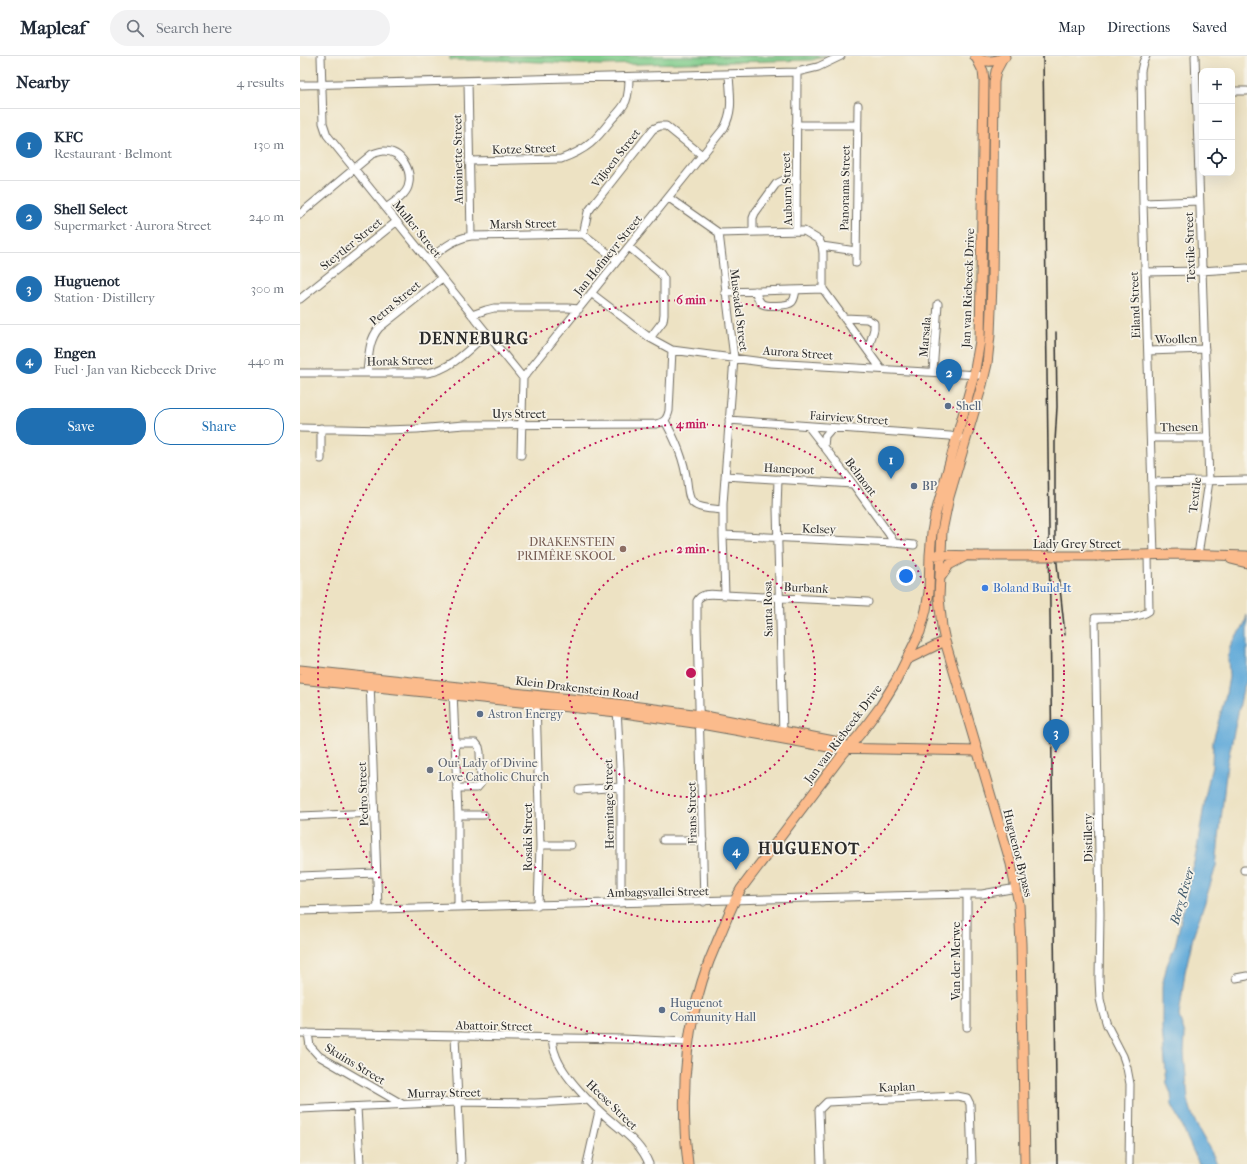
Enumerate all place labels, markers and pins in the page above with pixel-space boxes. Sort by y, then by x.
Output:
pin: 2 [936,359,962,392]
place label: Shell [956,399,982,413]
marker: Shell [943,401,953,411]
pin: 1 [878,446,904,479]
place label: BP [922,479,937,493]
marker: BP [909,481,919,491]
place label: DRAKENSTEIN PRIMÊRE SKOOL [517,535,616,563]
marker: DRAKENSTEIN PRIMÊRE SKOOL [618,544,628,554]
place label: Boland Build-It [993,581,1072,595]
marker: Boland Build-It [980,583,990,593]
centre of rings [684,666,698,680]
place label: Astron Energy [487,707,564,721]
marker: Astron Energy [475,709,485,719]
pin: 3 [1043,719,1069,752]
place label: Our Lady of Divine Love Catholic Church [438,756,549,784]
marker: Our Lady of Divine Love Catholic Church [425,765,435,775]
pin: 4 [723,837,749,870]
place label: Huguenot Community Hall [670,996,757,1024]
marker: Huguenot Community Hall [657,1005,667,1015]

